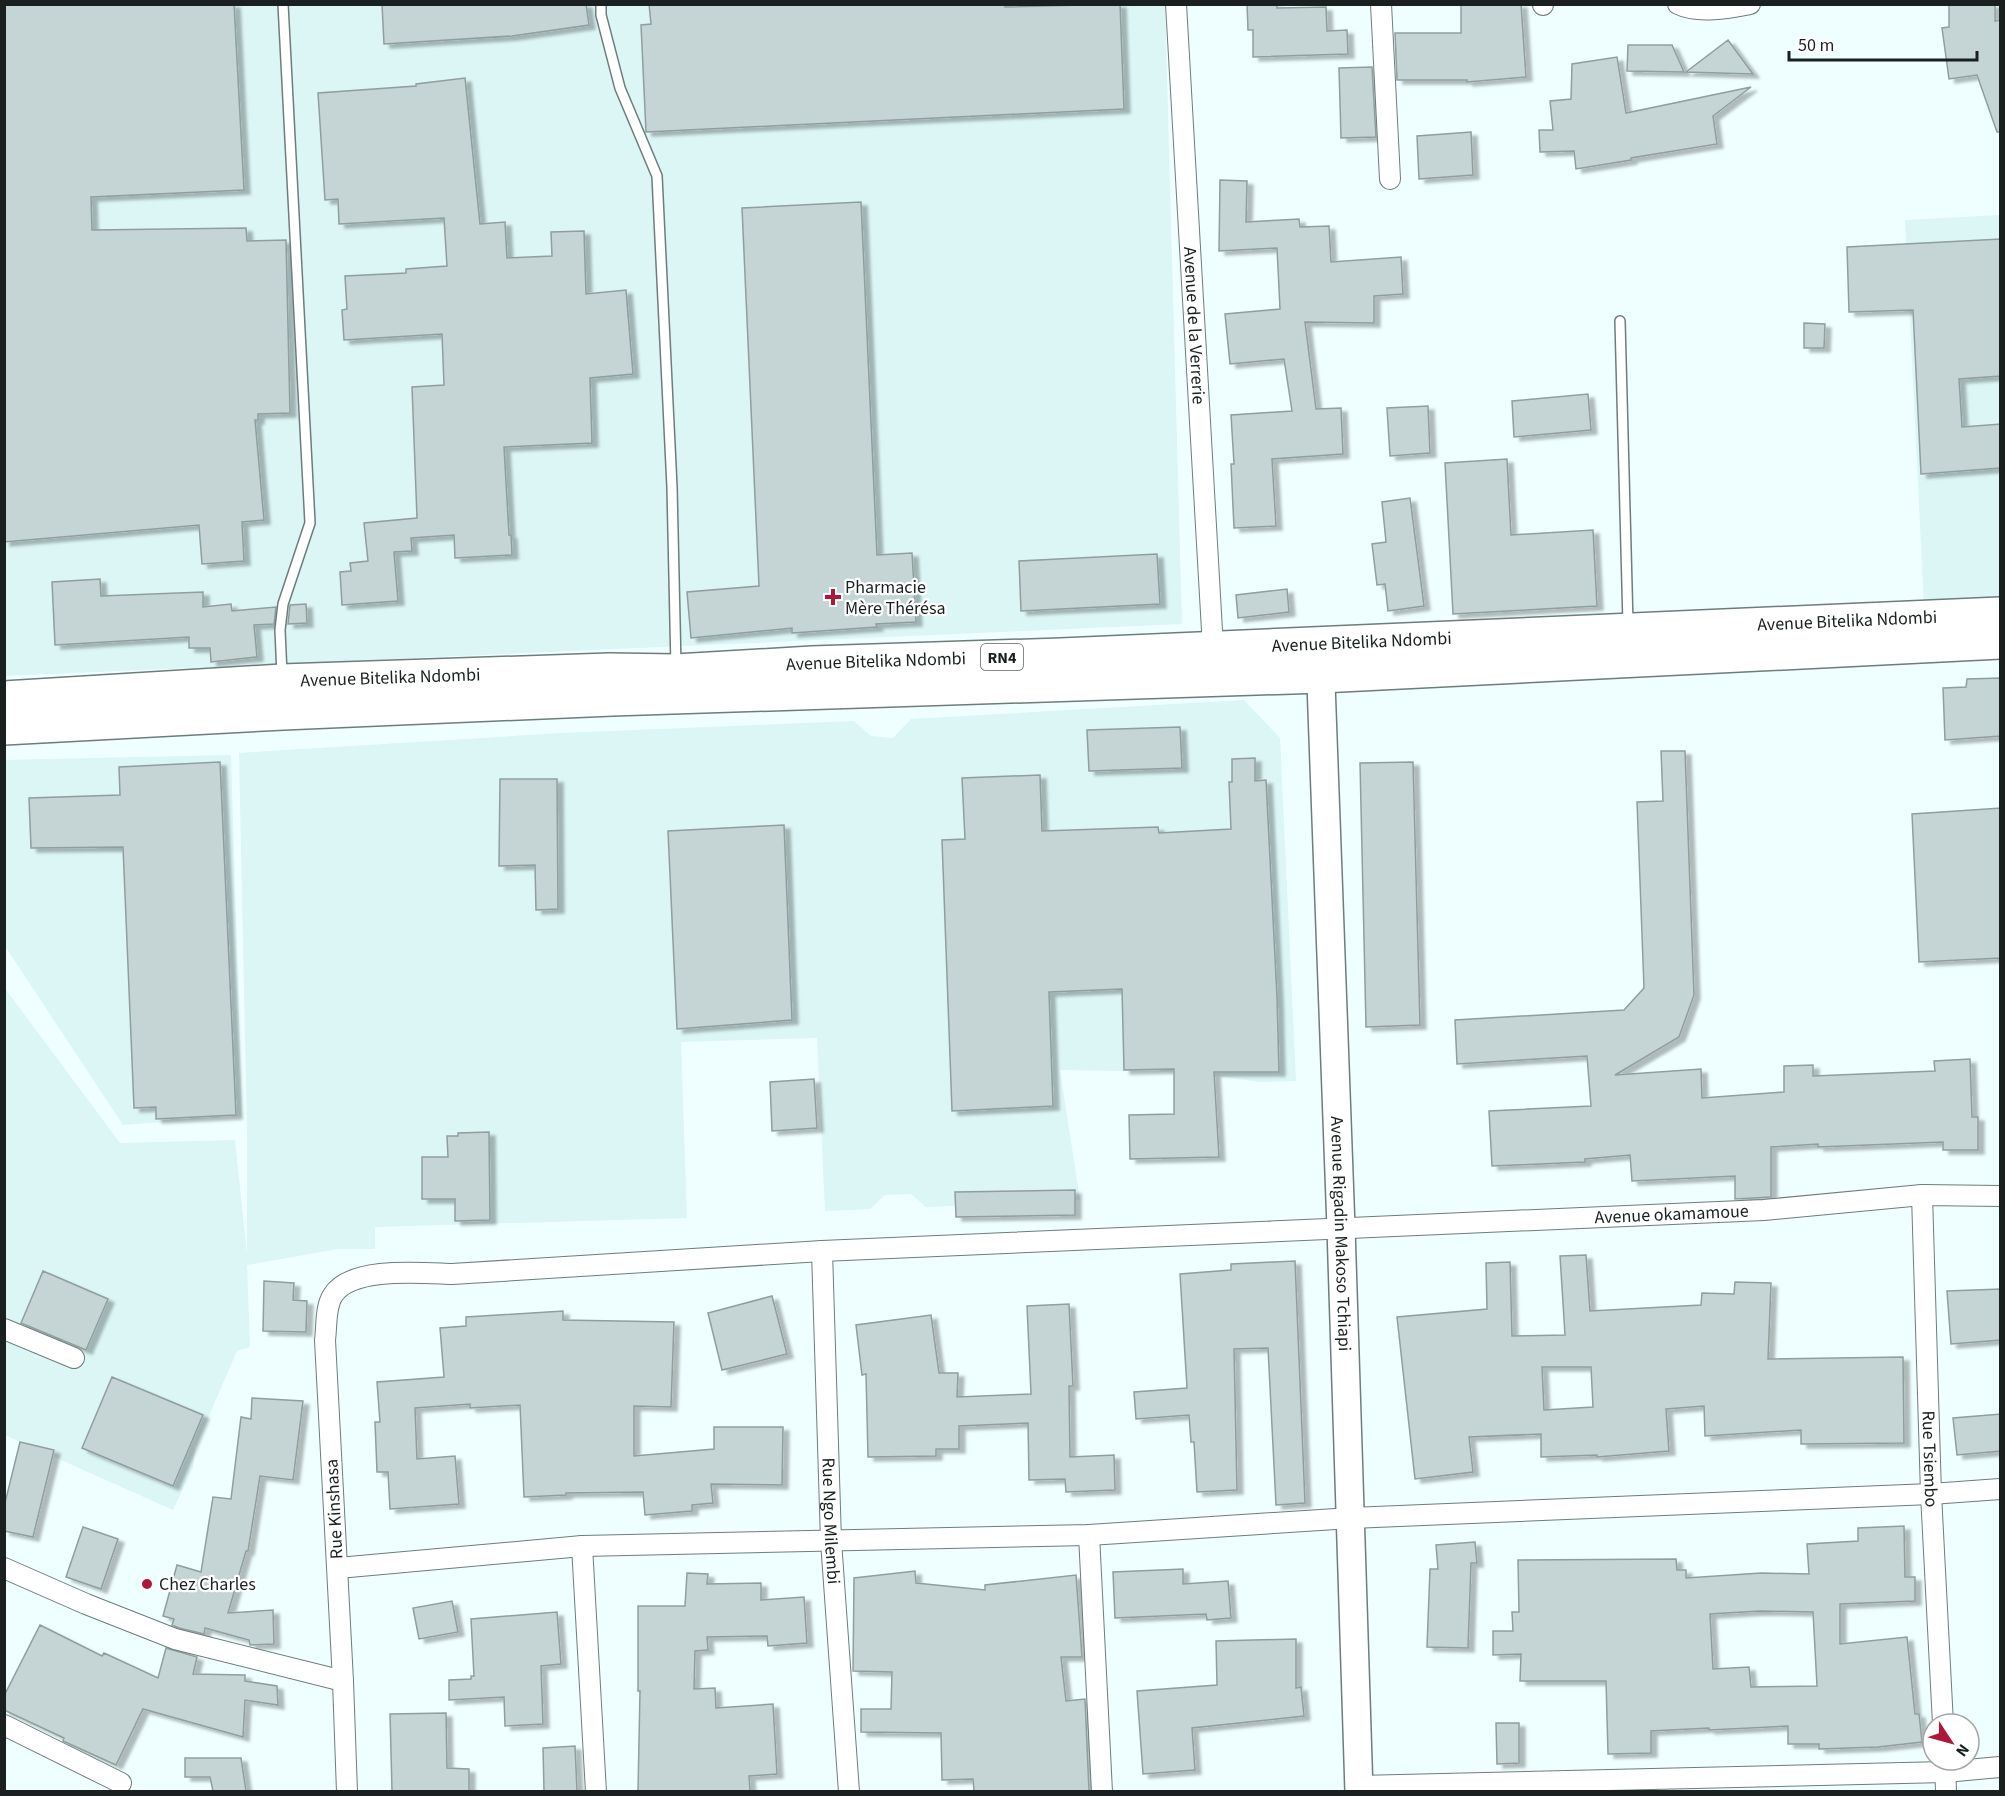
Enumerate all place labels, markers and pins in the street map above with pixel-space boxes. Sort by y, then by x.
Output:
place label: Pharmacie Mère Thérésa [845,575,946,621]
marker: Pharmacie Mère Thérésa [826,590,840,604]
place label: Chez Charles [159,1572,256,1597]
marker: Chez Charles [140,1577,154,1591]

